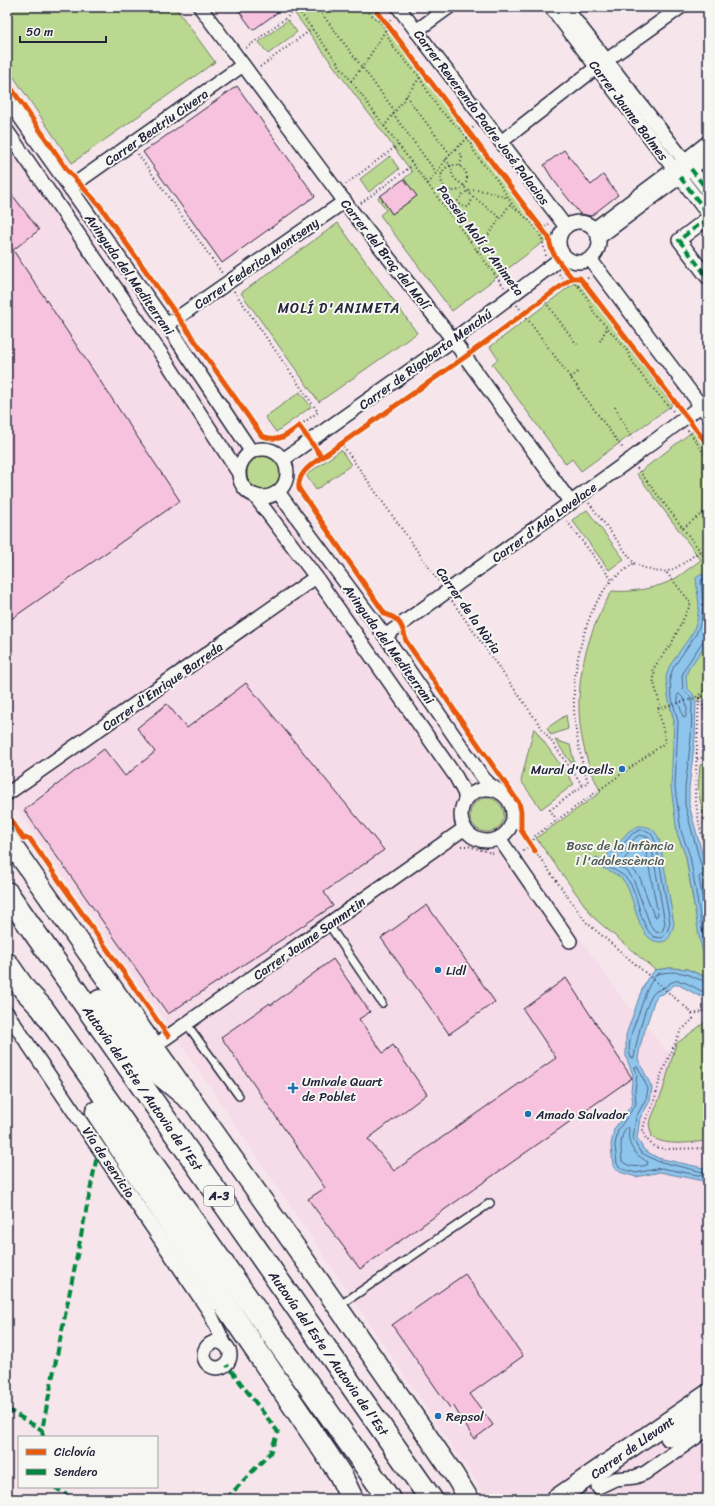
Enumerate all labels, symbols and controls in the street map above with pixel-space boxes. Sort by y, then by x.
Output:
scale bar [20,18,106,44]
text: 50 m [26,21,53,43]
street label: Carrer Reverendo Padre José Palacios [408,24,556,211]
street label: Carrer Jaume Balmes [583,55,675,167]
street label: Carrer Beatriu Civera [99,82,214,172]
street label: Passeig Molí d'Animeta [431,180,530,301]
street label: Carrer del Braç del Molí [335,194,437,316]
street label: Avinguda del Mediterrani [78,208,181,340]
street label: Carrer Federica Montseny [189,211,324,315]
district label: MOLÍ D'ANIMETA [278,296,400,321]
street label: Carrer de Rigoberta Menchú [354,303,497,416]
street label: Carrer d'Ada Lovelace [487,476,602,569]
street label: Carrer de la Nòria [430,562,507,659]
street label: Avinguda del Mediterrani [336,578,440,710]
street label: Carrer d'Enrique Barreda [97,635,228,737]
place label: Mural d'Ocells [531,758,615,781]
marker: Mural d'Ocells [617,764,627,774]
park label: Bosc de la infància i l'adolescència [566,834,674,872]
street label: Carrer Jaume Sanmrtin [248,891,371,986]
place label: Lidl [446,959,466,982]
marker: Lidl [433,965,443,975]
street label: Autovía del Este / Autovia de l'Est [76,1000,209,1176]
place label: Umivale Quart de Poblet [302,1070,383,1108]
marker: Umivale Quart de Poblet [287,1082,299,1094]
place label: Amado Salvador [535,1103,628,1126]
marker: Amado Salvador [523,1109,533,1119]
street label: Vía de servicio [76,1122,141,1203]
road number: A-3 [204,1186,234,1206]
street label: Autovía del Este / Autovia de l'Est [262,1265,395,1441]
place label: Repsol [446,1405,484,1428]
street label: Carrer de Llevant [585,1409,680,1485]
marker: Repsol [433,1411,443,1421]
legend [18,1436,158,1488]
text: Ciclovía [54,1441,95,1463]
text: Sendero [54,1461,98,1483]

